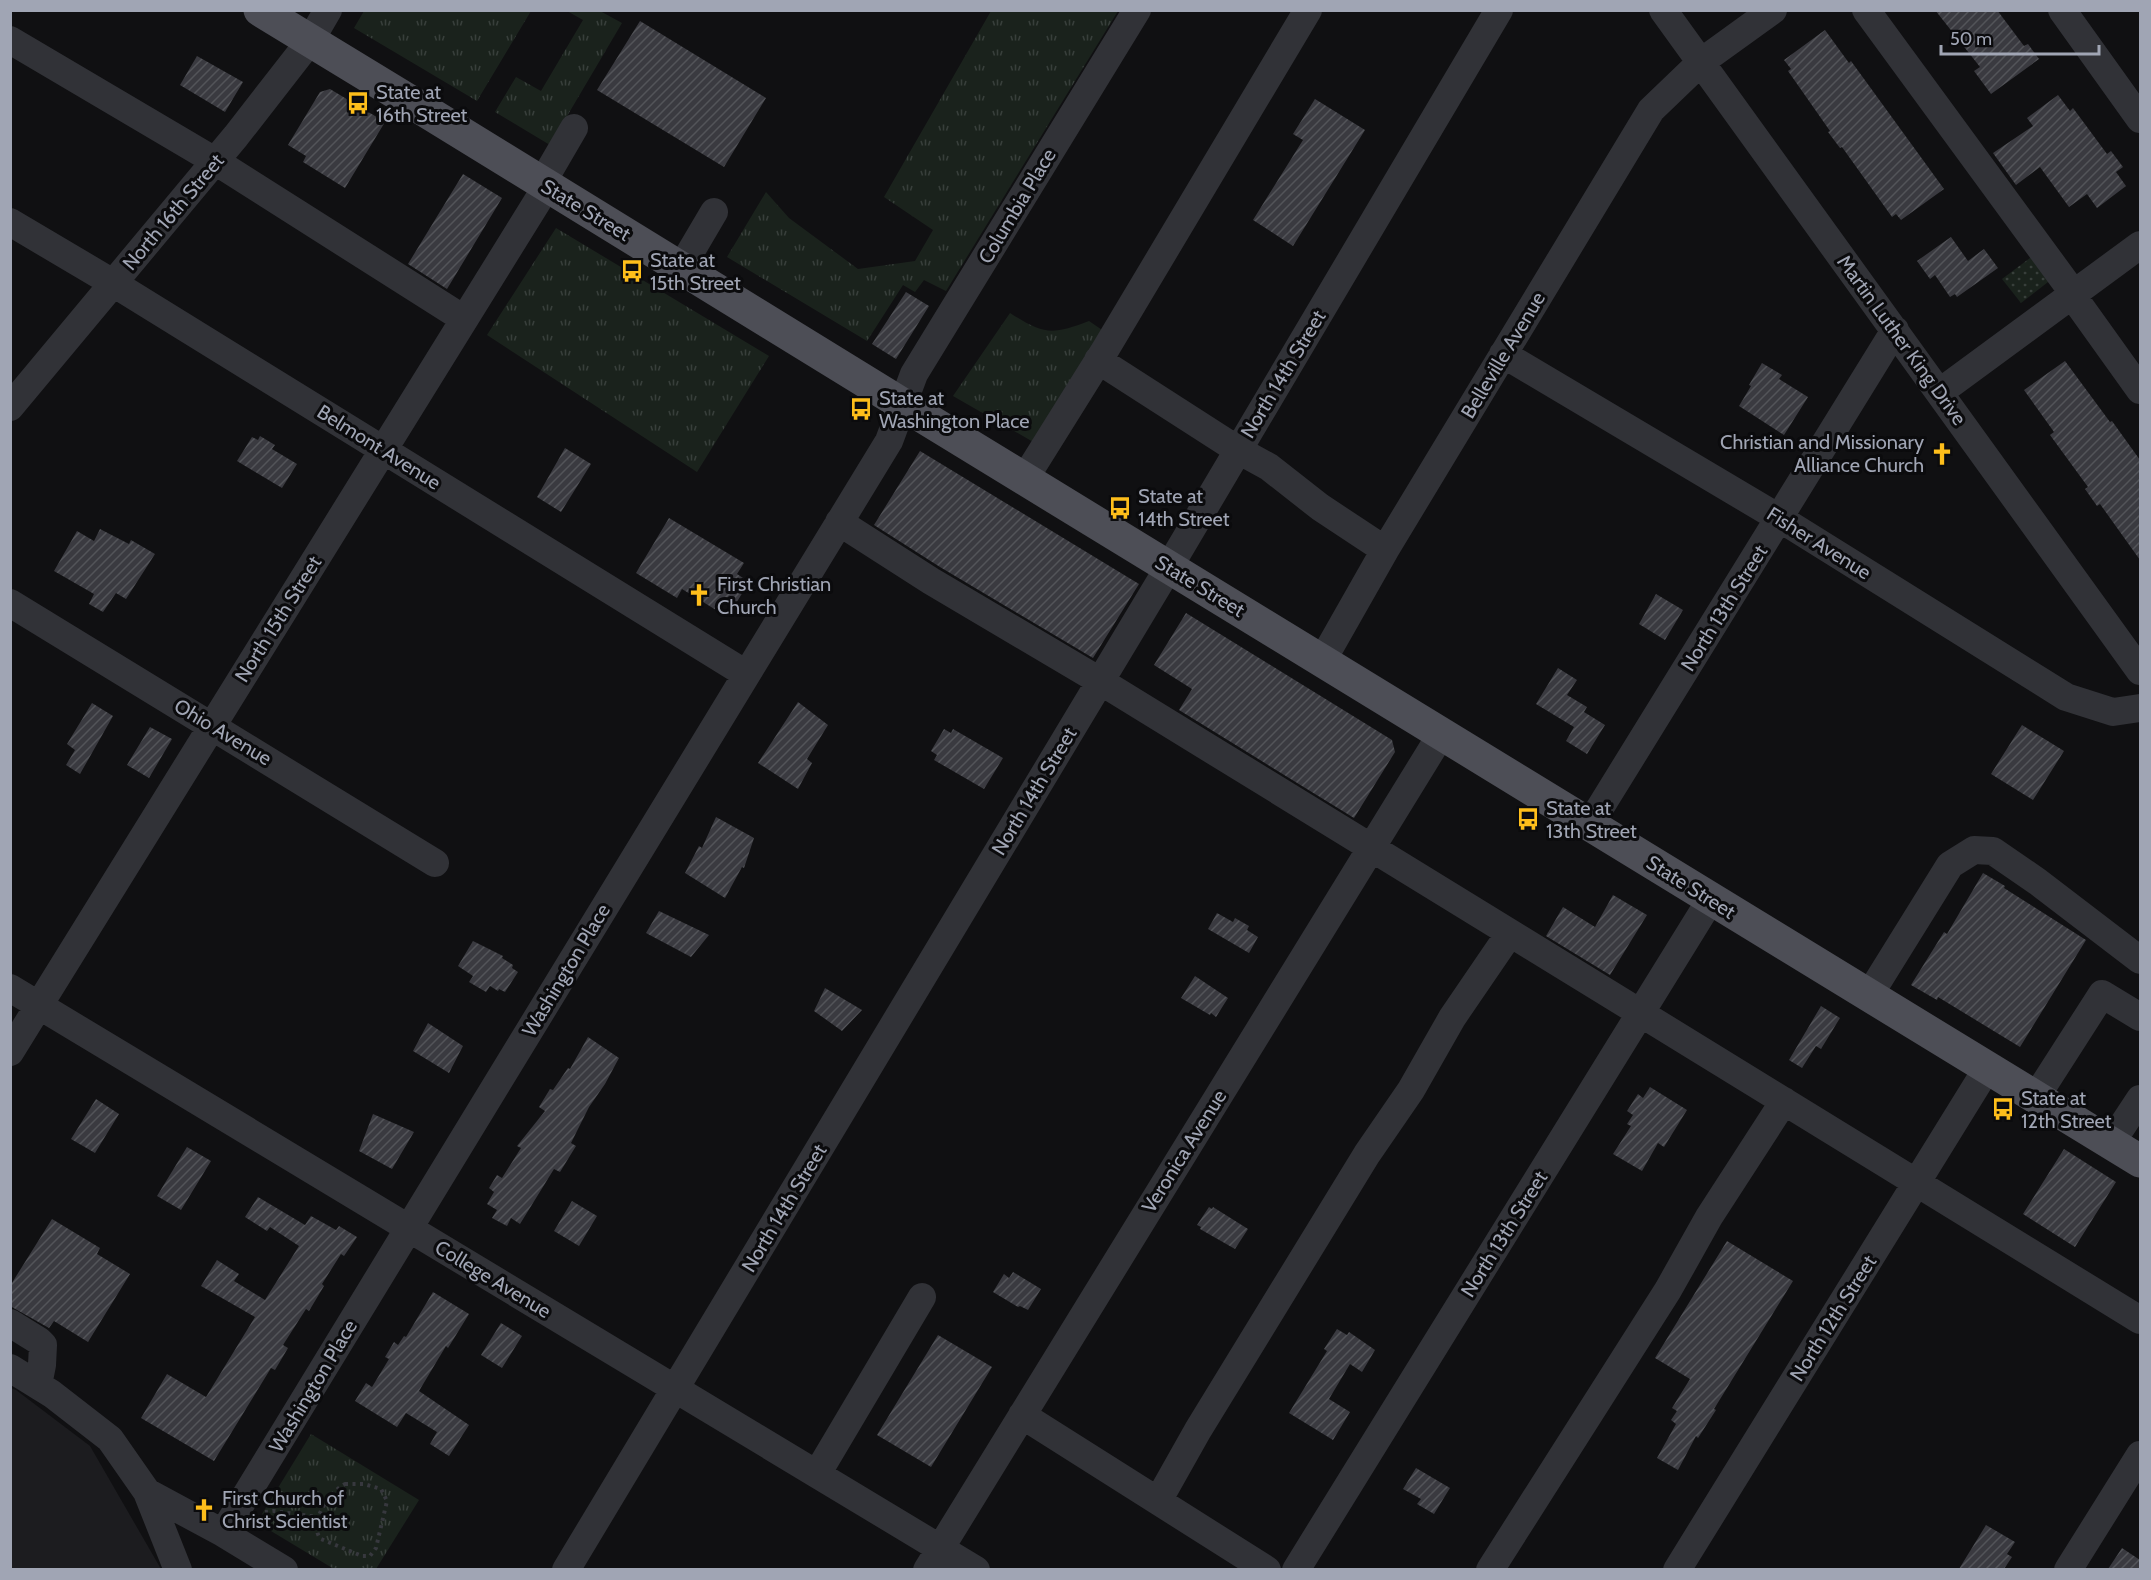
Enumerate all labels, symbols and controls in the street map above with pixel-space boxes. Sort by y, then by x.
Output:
scale bar [1941,18,2098,56]
text: 50 m [1950,28,1992,50]
place label: State at 16th Street [376,80,468,127]
bus stop icon: State at 16th Street [345,90,371,116]
street label: Columbia Place [973,144,1061,268]
street label: North 16th Street [117,149,229,275]
street label: State Street [537,174,635,246]
place label: State at 15th Street [650,248,741,295]
street label: Martin Luther King Drive [1832,250,1972,430]
bus stop icon: State at 15th Street [619,258,645,284]
street label: Belleville Avenue [1456,287,1550,423]
street label: North 14th Street [1235,306,1331,442]
place label: State at Washington Place [879,386,1029,433]
bus stop icon: State at Washington Place [848,396,874,422]
street label: Belmont Avenue [313,399,445,495]
place label: Christian and Missionary Alliance Church [1720,430,1924,477]
church icon: Christian and Missionary Alliance Church [1929,441,1955,467]
place label: State at 14th Street [1138,484,1230,531]
bus stop icon: State at 14th Street [1107,495,1133,521]
street label: Fisher Avenue [1763,502,1875,584]
street label: North 13th Street [1676,540,1772,675]
street label: State Street [1151,550,1249,622]
street label: North 15th Street [230,551,326,686]
place label: First Christian Church [717,572,831,619]
church icon: First Christian Church [686,582,712,608]
street label: Ohio Avenue [170,694,276,770]
street label: North 14th Street [986,723,1082,859]
place label: State at 13th Street [1546,796,1637,843]
bus stop icon: State at 13th Street [1515,806,1541,832]
street label: State Street [1642,850,1740,924]
street label: Washington Place [517,899,615,1041]
street label: Veronica Avenue [1137,1085,1231,1217]
place label: State at 12th Street [2021,1086,2112,1133]
bus stop icon: State at 12th Street [1990,1096,2016,1122]
street label: North 14th Street [736,1140,832,1276]
street label: North 13th Street [1456,1166,1552,1301]
street label: College Avenue [431,1235,555,1323]
street label: North 12th Street [1785,1250,1881,1385]
street label: Washington Place [264,1315,362,1457]
place label: First Church of Christ Scientist [222,1486,348,1533]
church icon: First Church of Christ Scientist [191,1497,217,1523]

